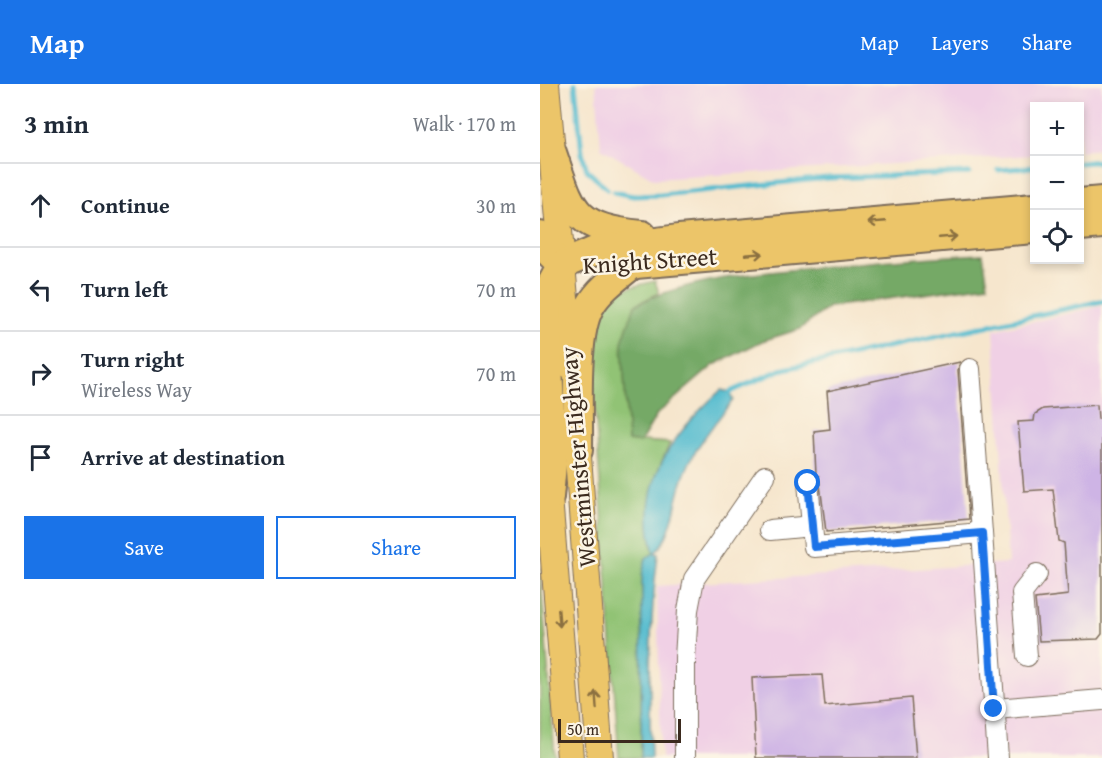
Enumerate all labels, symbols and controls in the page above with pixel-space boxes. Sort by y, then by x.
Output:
text: Map [30,22,84,63]
text: Map [860,27,899,58]
text: Layers [932,27,989,58]
text: Share [1022,27,1072,58]
map controls [1030,102,1084,264]
button: + [1030,102,1084,156]
text: 3 min [24,104,89,143]
text: Walk · 170 m [413,109,516,138]
button: − [1030,156,1084,210]
icon: ahead [24,189,57,222]
text: Continue [81,189,170,221]
text: 30 m [476,191,516,220]
button: locate [1030,210,1084,264]
one-way arrow [868,217,888,228]
one-way arrow [938,231,958,242]
street label: Knight Street [582,238,719,283]
one-way arrow [744,248,763,259]
icon: left [24,273,57,306]
text: Turn left [81,273,168,305]
text: 70 m [476,275,516,304]
text: Turn right [81,343,184,375]
street label: Westminster Highway [550,345,605,569]
icon: right [24,357,57,390]
text: 70 m [476,359,516,388]
text: Wireless Way [81,375,192,404]
icon: arrive [24,441,57,474]
text: Arrive at destination [81,441,285,473]
route start [794,469,820,495]
button: Save [24,516,264,579]
button: Share [276,516,516,579]
one-way arrow [554,608,565,628]
one-way arrow [590,690,601,710]
route end [980,695,1006,721]
scale bar [558,716,681,744]
text: 50 m [567,717,599,741]

